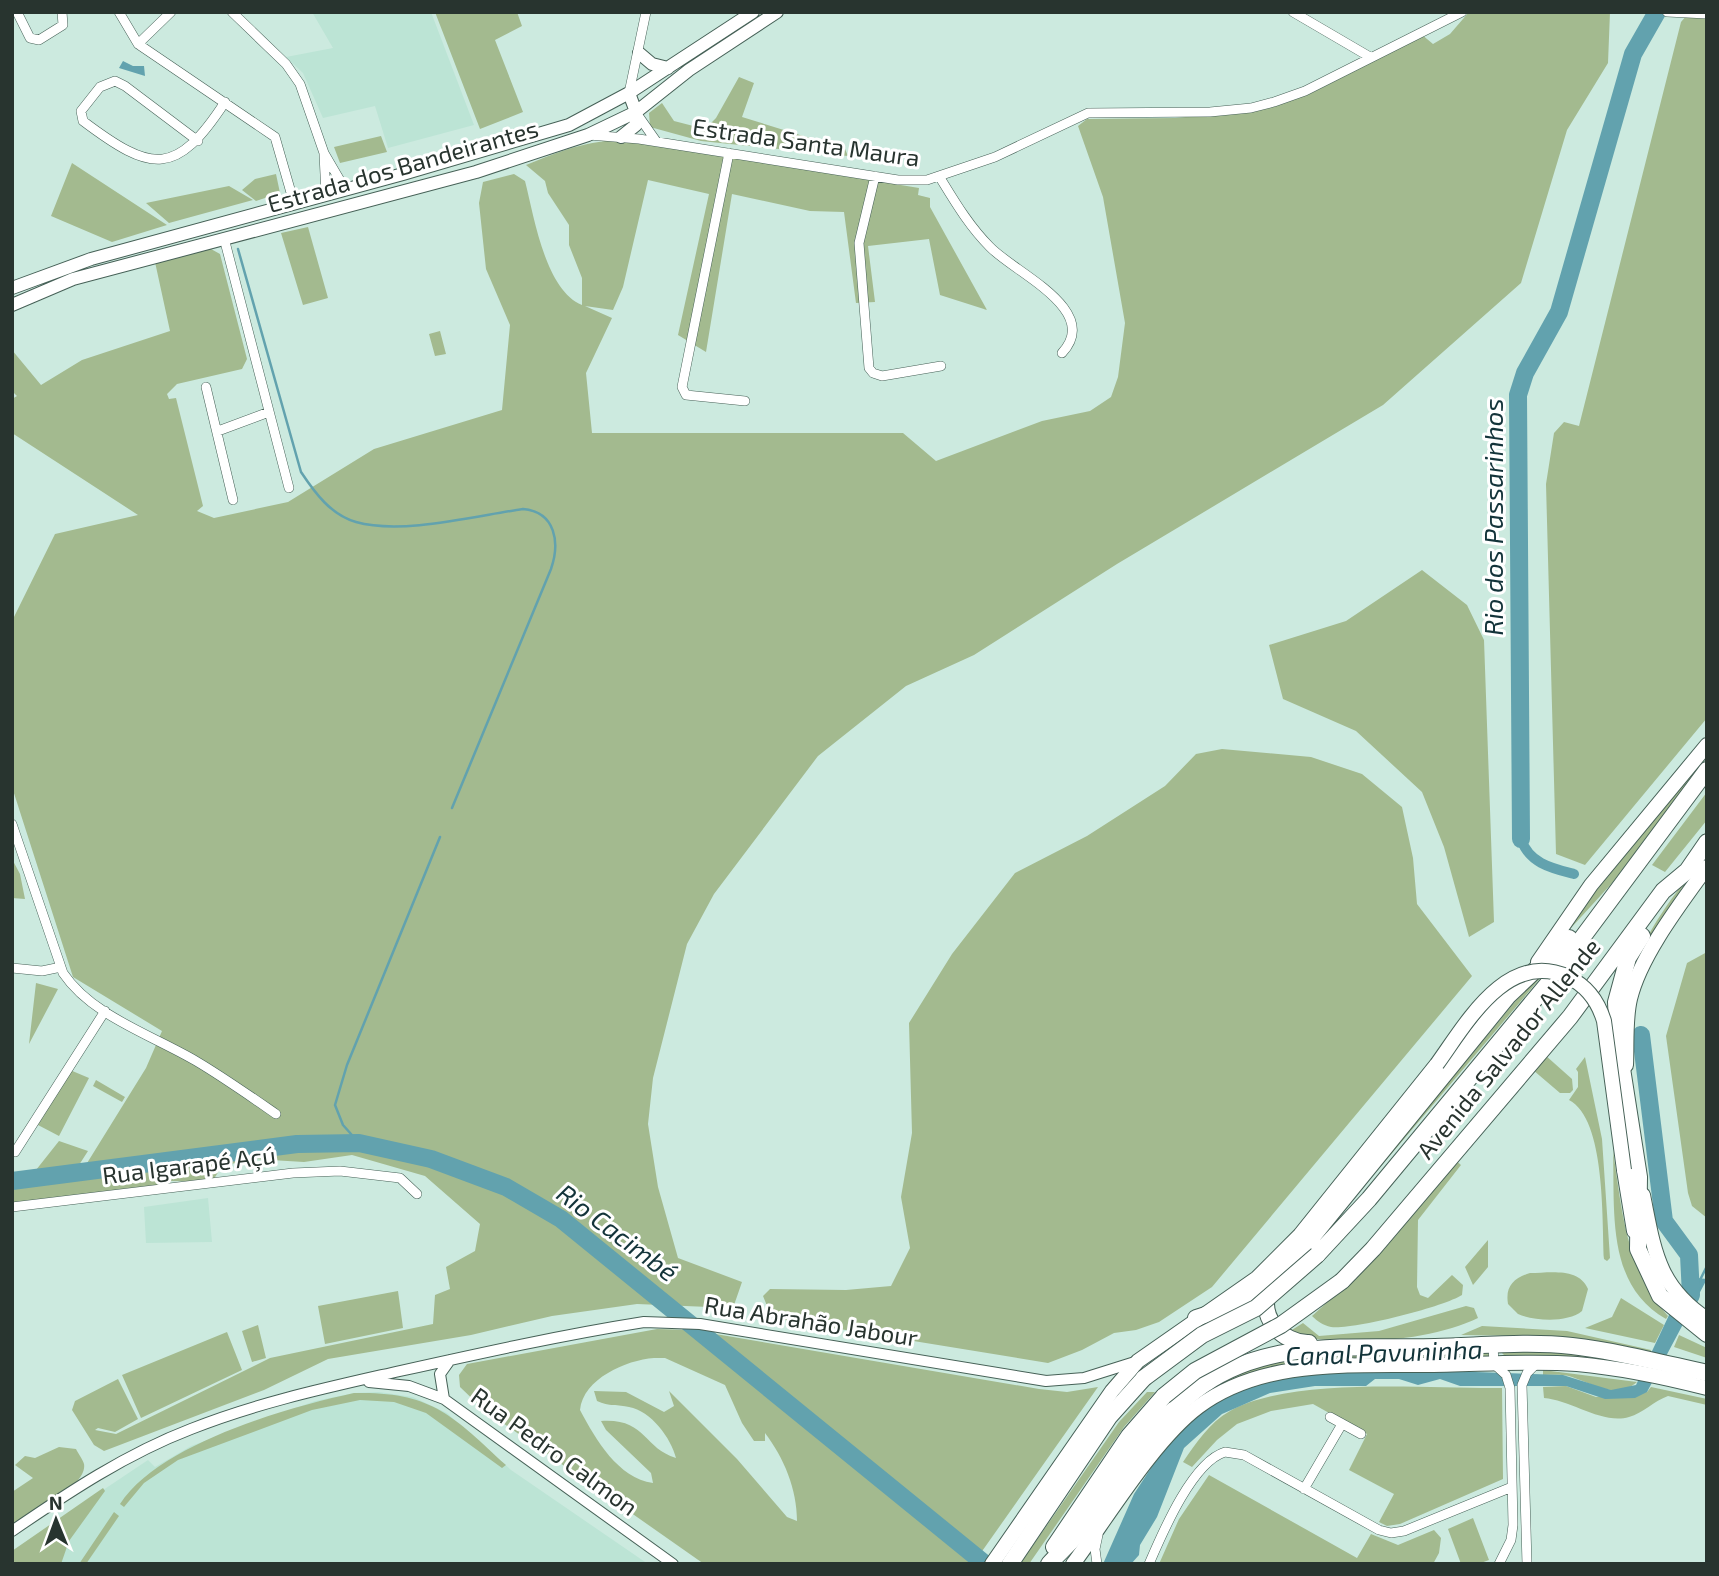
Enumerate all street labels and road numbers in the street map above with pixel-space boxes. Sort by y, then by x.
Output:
street label: Estrada Santa Maura [691,111,922,172]
street label: Estrada dos Bandeirantes [264,113,541,218]
street label: Avenida Salvador Allende [1410,932,1606,1164]
street label: Rua Igarapé Açú [100,1139,277,1191]
street label: Rua Abrahão Jabour [703,1289,920,1352]
street label: Rua Pedro Calmon [466,1381,644,1521]

